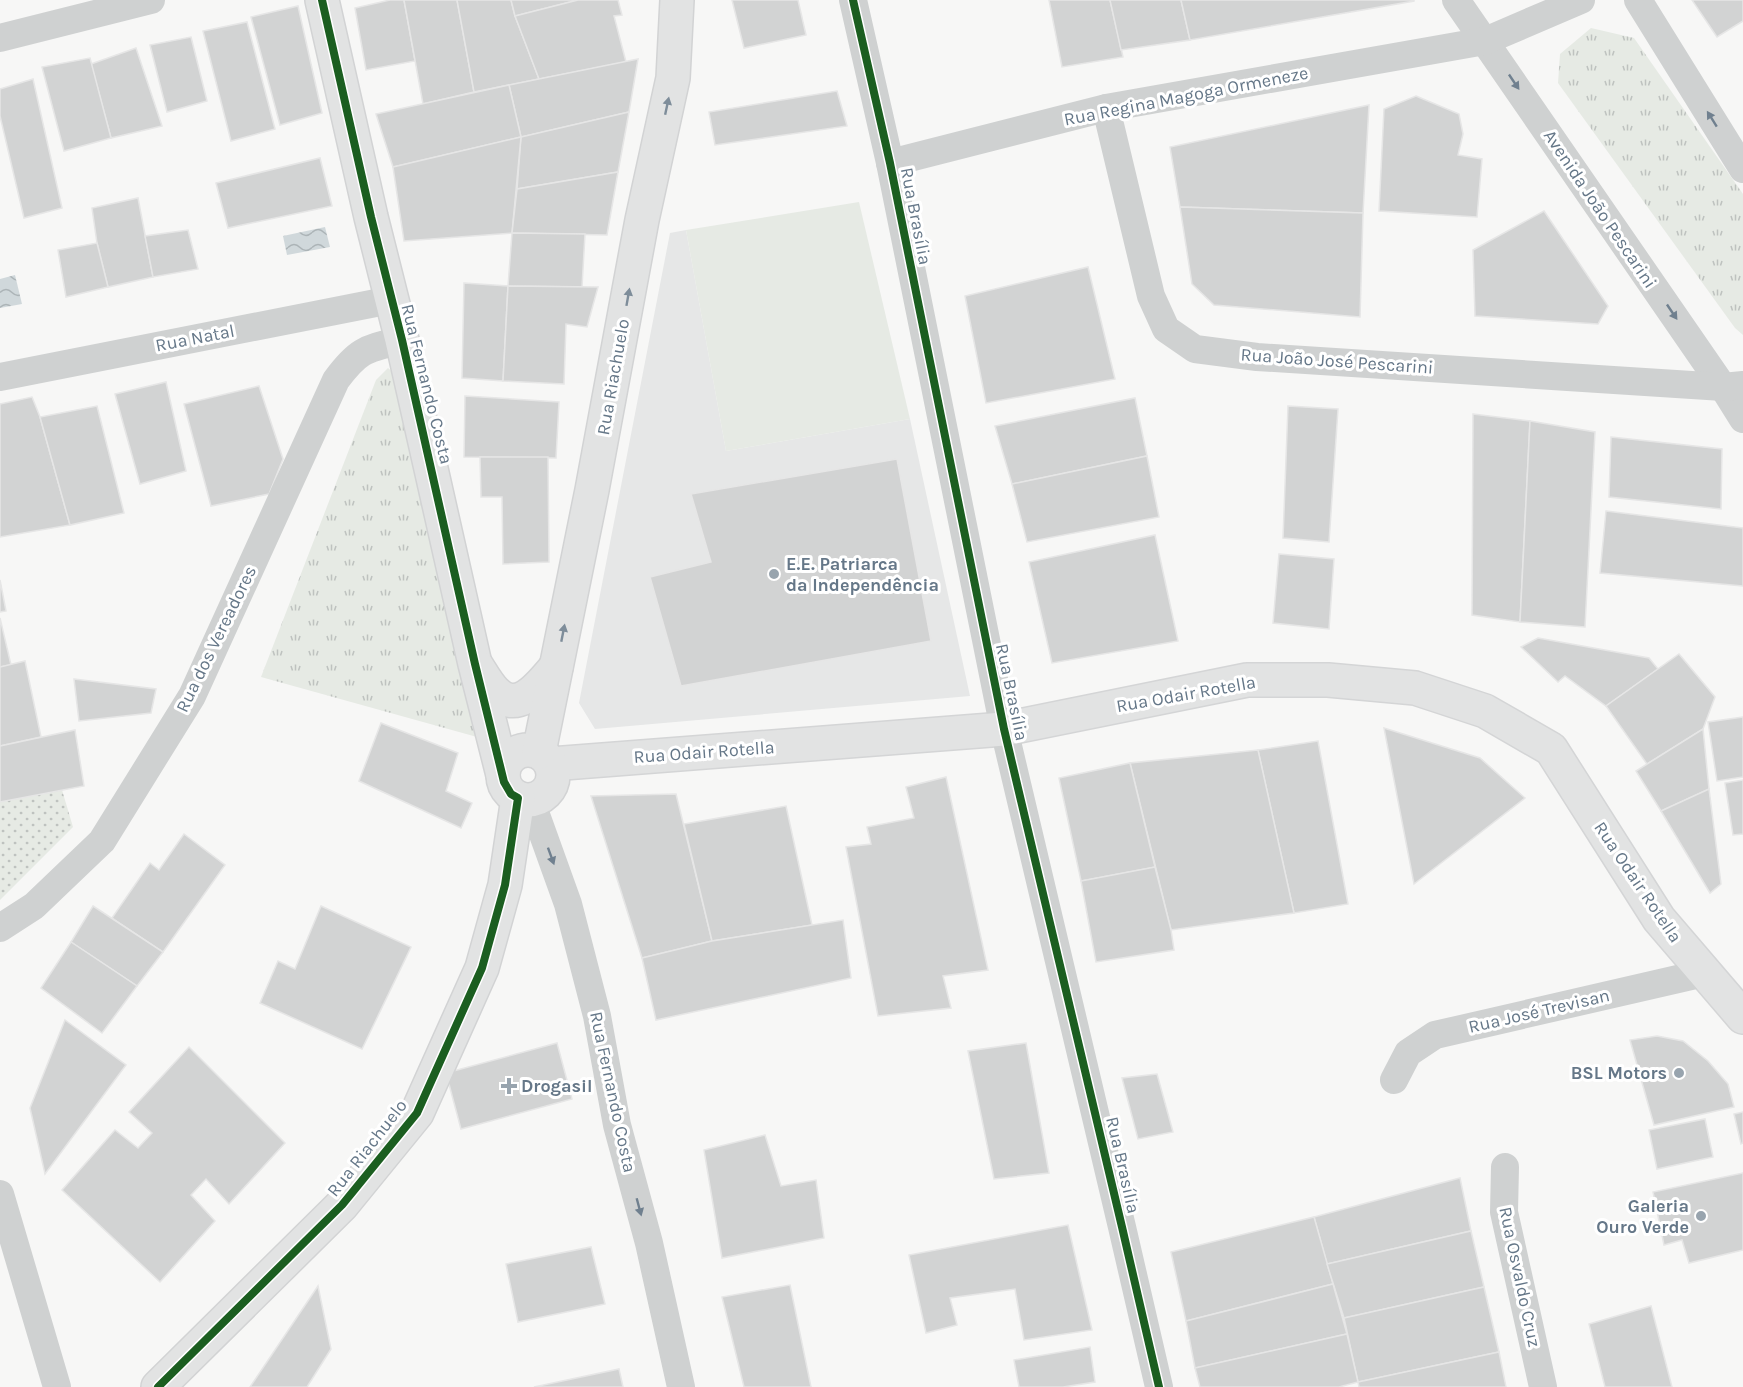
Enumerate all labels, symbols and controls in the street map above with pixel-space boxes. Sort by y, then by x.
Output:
street label: Rua Regina Magoga Ormeneze [1062,61,1310,131]
one-way arrow [1508,74,1520,90]
one-way arrow [663,97,672,116]
one-way arrow [1707,111,1718,127]
street label: Avenida João Pescarini [1539,126,1661,292]
street label: Rua Brasília [896,165,936,267]
one-way arrow [624,288,633,307]
street label: Rua Fernando Costa [396,302,458,466]
one-way arrow [1666,304,1677,321]
street label: Rua Riachuelo [592,317,634,437]
street label: Rua Natal [154,320,236,356]
street label: Rua João José Pescarini [1240,343,1434,379]
place label: E.E. Patriarca da Independência [786,553,939,596]
street label: Rua dos Vereadores [171,562,261,716]
marker: E.E. Patriarca da Independência [767,567,781,581]
one-way arrow [559,623,568,642]
street label: Rua Brasília [991,641,1033,743]
street label: Rua Odair Rotella [1115,671,1257,717]
street label: Rua Odair Rotella [633,736,775,768]
street label: Rua Odair Rotella [1589,817,1687,947]
one-way arrow [546,847,556,865]
street label: Rua José Trevisan [1466,984,1612,1038]
street label: Rua Fernando Costa [585,1009,641,1175]
place label: BSL Motors [1571,1062,1667,1084]
marker: BSL Motors [1672,1066,1686,1080]
place label: Drogasil [521,1075,593,1097]
marker: Drogasil [502,1079,516,1093]
street label: Rua Riachuelo [322,1095,412,1201]
street label: Rua Brasília [1101,1114,1145,1216]
place label: Galeria Ouro Verde [1596,1195,1689,1238]
one-way arrow [635,1198,645,1216]
street label: Rua Osvaldo Cruz [1494,1205,1546,1349]
marker: Galeria Ouro Verde [1694,1209,1708,1223]

